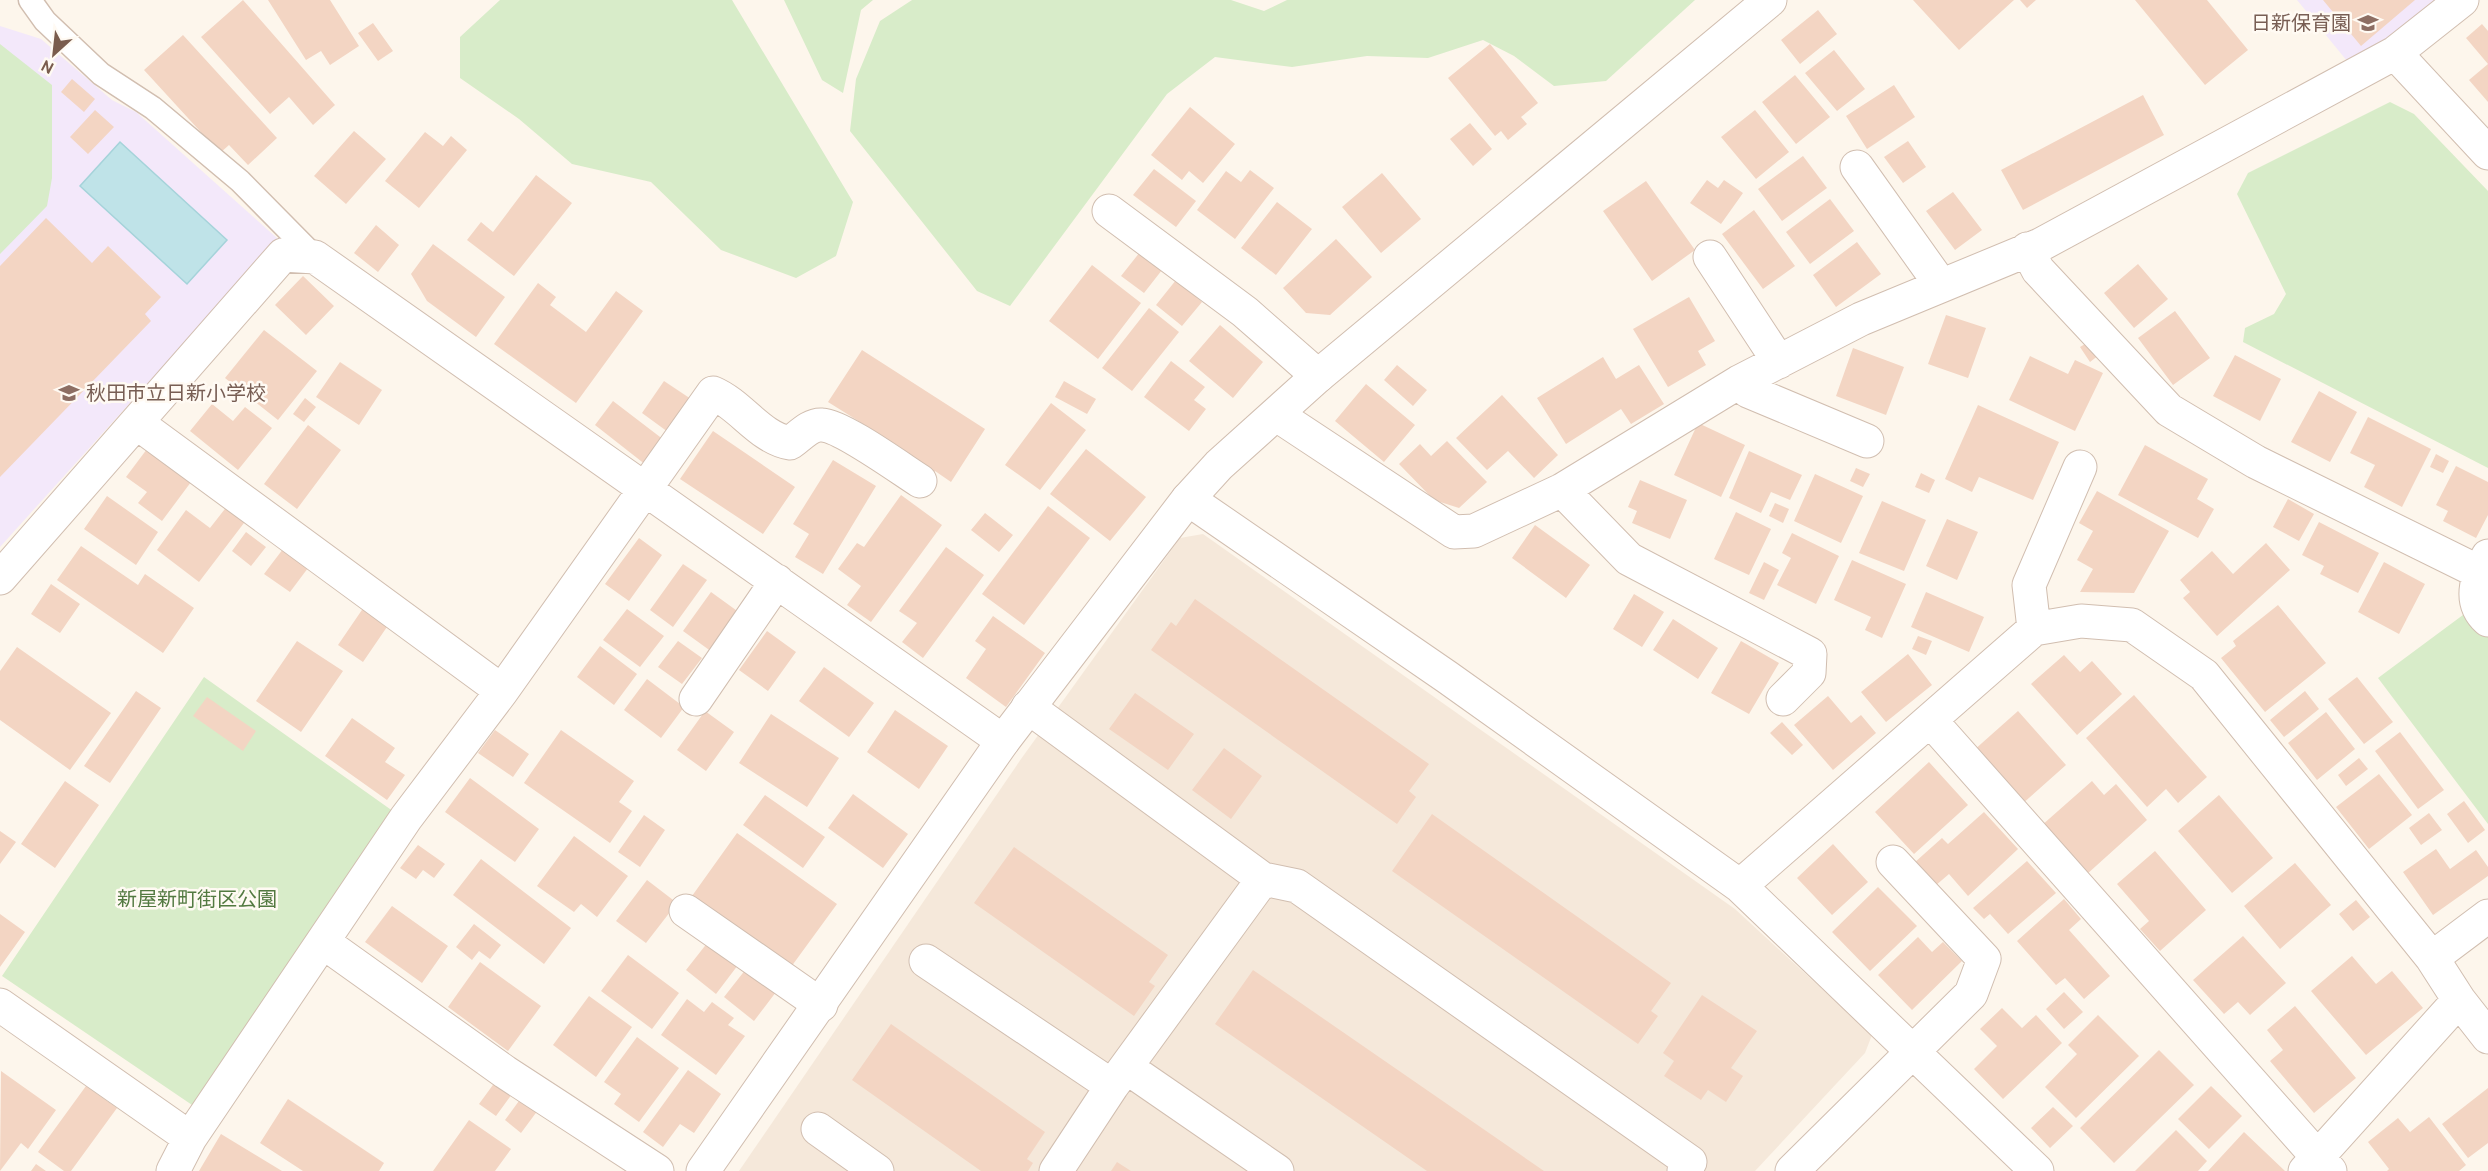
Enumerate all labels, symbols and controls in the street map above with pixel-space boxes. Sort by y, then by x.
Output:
place label: 日新保育園 [2251,11,2351,35]
school or university icon: 日新保育園 [2356,11,2380,35]
north arrow [24,24,84,84]
text: N [38,56,57,78]
school or university icon: 秋田市立日新小学校 [57,381,81,405]
place label: 秋田市立日新小学校 [86,381,266,405]
park label: 新屋新町街区公園 [117,887,277,911]

